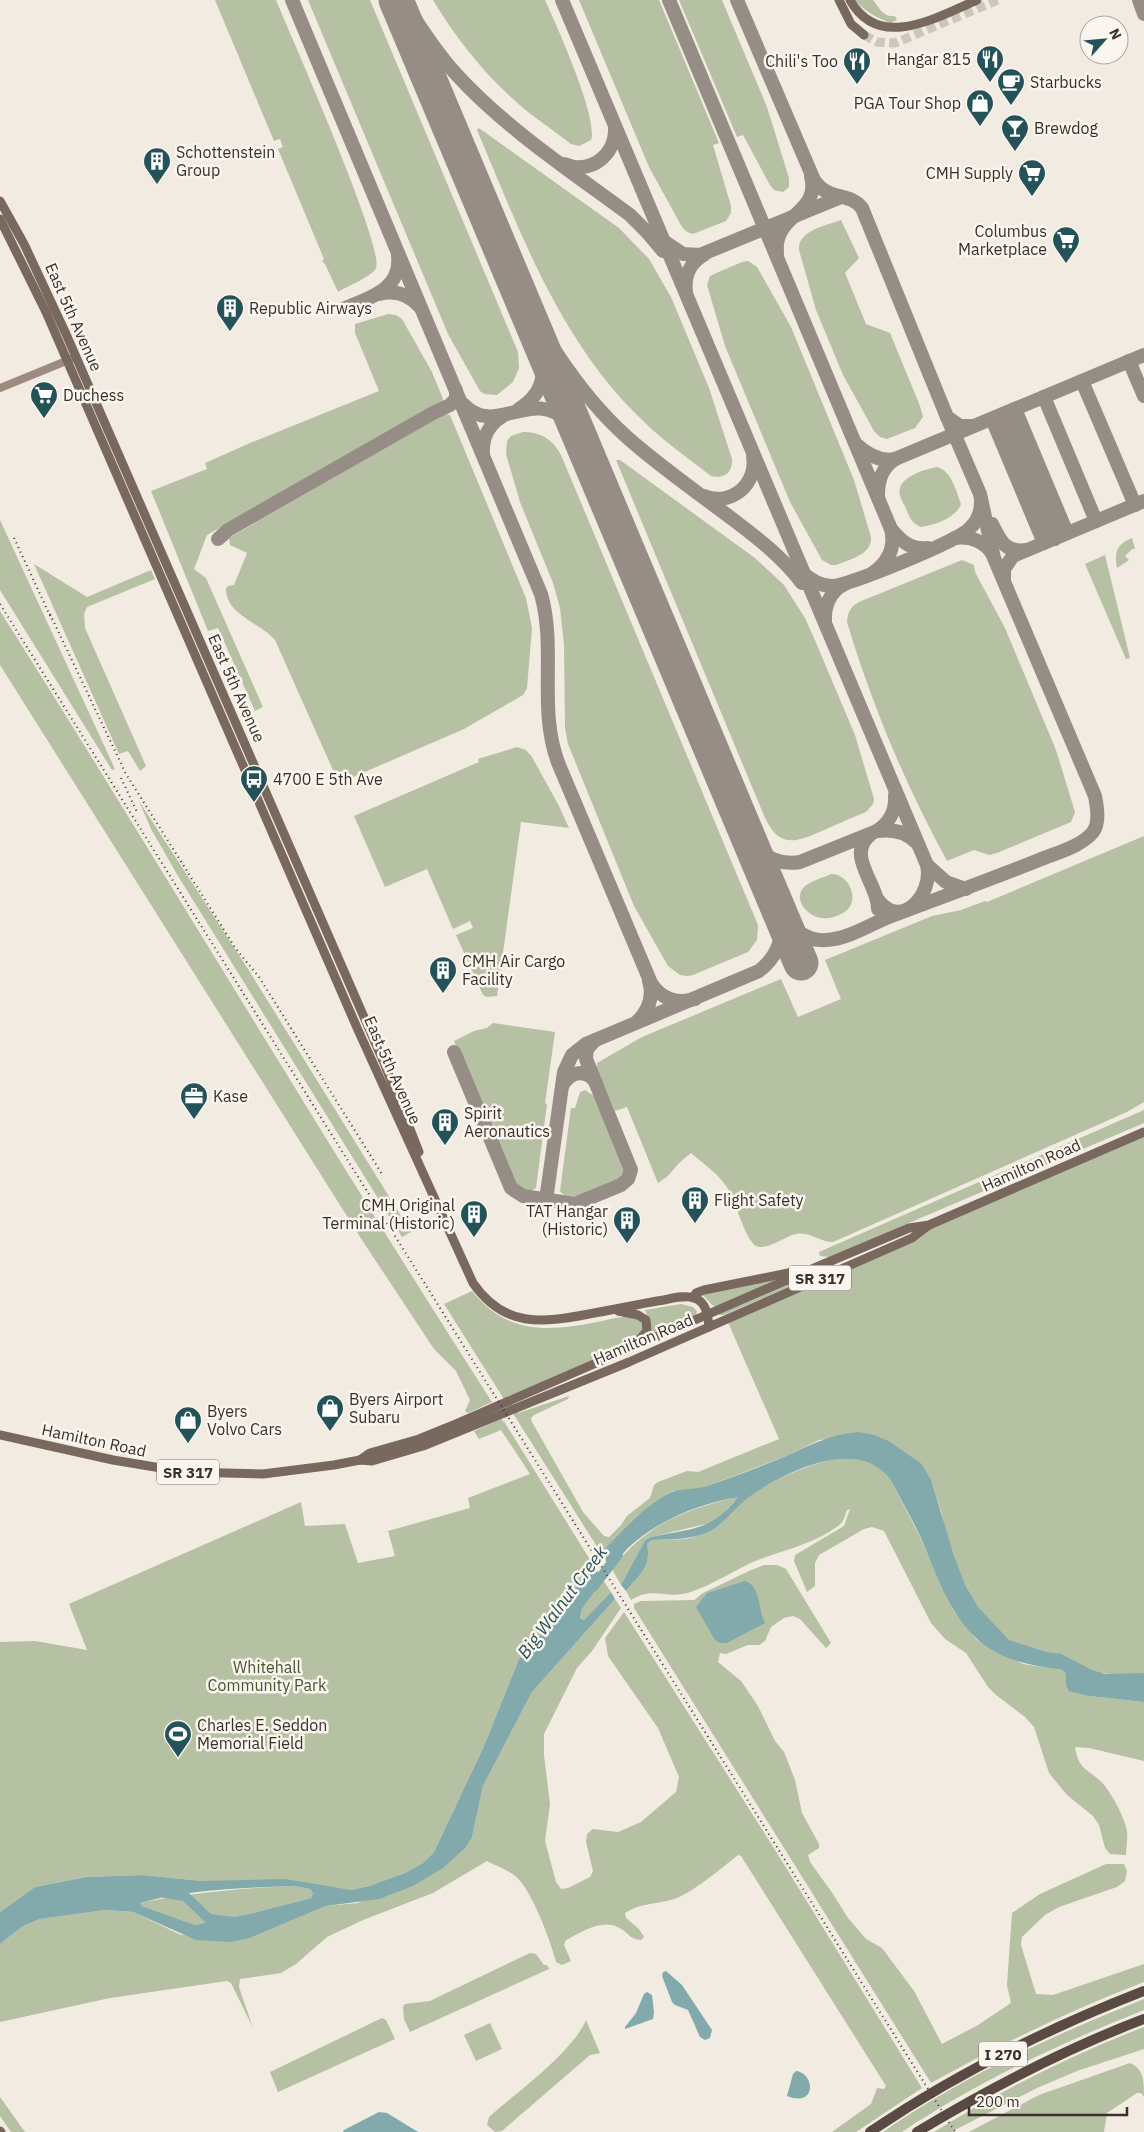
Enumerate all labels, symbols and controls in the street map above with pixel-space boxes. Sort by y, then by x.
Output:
north arrow [1079,15,1129,65]
text: N [1105,25,1126,43]
restaurant icon: Hangar 815 [975,44,1005,83]
restaurant icon: Chili's Too [842,46,872,85]
place label: Hangar 815 [887,49,971,69]
place label: Chili's Too [765,51,838,71]
cafe icon: Starbucks [996,67,1026,106]
place label: Starbucks [1030,72,1102,92]
shop icon: PGA Tour Shop [965,88,995,127]
place label: PGA Tour Shop [854,93,961,113]
bar icon: Brewdog [1000,113,1030,152]
place label: Brewdog [1034,118,1098,138]
place label: Schottenstein Group [176,142,275,180]
building icon: Schottenstein Group [142,146,172,185]
supermarket icon: CMH Supply [1017,158,1047,197]
place label: CMH Supply [926,163,1013,183]
place label: Columbus Marketplace [958,221,1047,259]
supermarket icon: Columbus Marketplace [1051,225,1081,264]
street label: East 5th Avenue [41,260,107,374]
building icon: Republic Airways [215,293,245,332]
place label: Republic Airways [249,298,372,318]
supermarket icon: Duchess [29,380,59,419]
place label: Duchess [63,385,124,405]
street label: East 5th Avenue [204,631,270,745]
bus stop icon: 4700 E 5th Ave [239,764,269,803]
place label: 4700 E 5th Ave [273,769,383,789]
place label: CMH Air Cargo Facility [462,951,565,989]
building icon: CMH Air Cargo Facility [428,955,458,994]
street label: East 5th Avenue [360,1013,426,1127]
office icon: Kase [179,1081,209,1120]
place label: Kase [213,1086,248,1106]
place label: Spirit Aeronautics [464,1103,550,1141]
building icon: Spirit Aeronautics [430,1107,460,1146]
street label: Hamilton Road [978,1134,1084,1196]
building icon: Flight Safety [680,1185,710,1224]
place label: Flight Safety [714,1190,804,1210]
place label: CMH Original Terminal (Historic) [322,1195,455,1233]
building icon: CMH Original Terminal (Historic) [459,1199,489,1238]
place label: TAT Hangar (Historic) [526,1201,608,1239]
building icon: TAT Hangar (Historic) [612,1205,642,1244]
road number: SR 317 [789,1266,851,1290]
street label: Hamilton Road [590,1309,696,1369]
place label: Byers Airport Subaru [349,1389,443,1427]
shop icon: Byers Airport Subaru [315,1393,345,1432]
place label: Byers Volvo Cars [207,1401,282,1439]
shop icon: Byers Volvo Cars [173,1405,203,1444]
street label: Hamilton Road [40,1419,148,1461]
road number: SR 317 [157,1460,219,1484]
water label: Big Walnut Creek [512,1541,612,1663]
park label: Whitehall Community Park [208,1657,327,1695]
place label: Charles E. Seddon Memorial Field [197,1715,327,1753]
sports icon: Charles E. Seddon Memorial Field [163,1719,193,1758]
road number: I 270 [979,2042,1027,2066]
scale bar [969,2084,1126,2116]
text: 200 m [976,2092,1020,2111]

